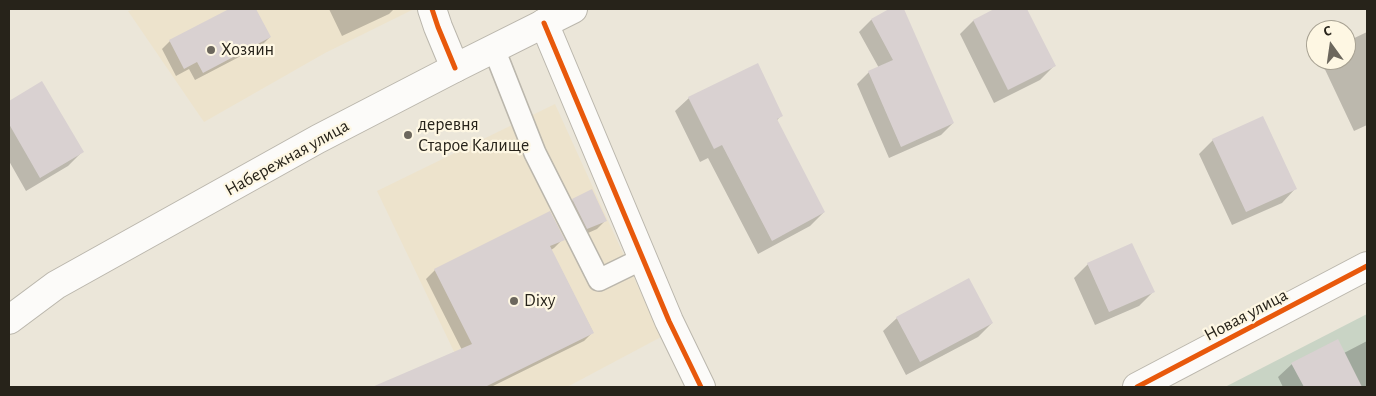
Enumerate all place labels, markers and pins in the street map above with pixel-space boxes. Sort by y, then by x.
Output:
place label: Хозяин [221,39,274,61]
marker: Хозяин [205,44,217,56]
place label: деревня Старое Калище [418,114,529,156]
marker: деревня Старое Калище [402,129,414,141]
place label: Dixy [524,290,555,312]
marker: Dixy [508,295,520,307]

